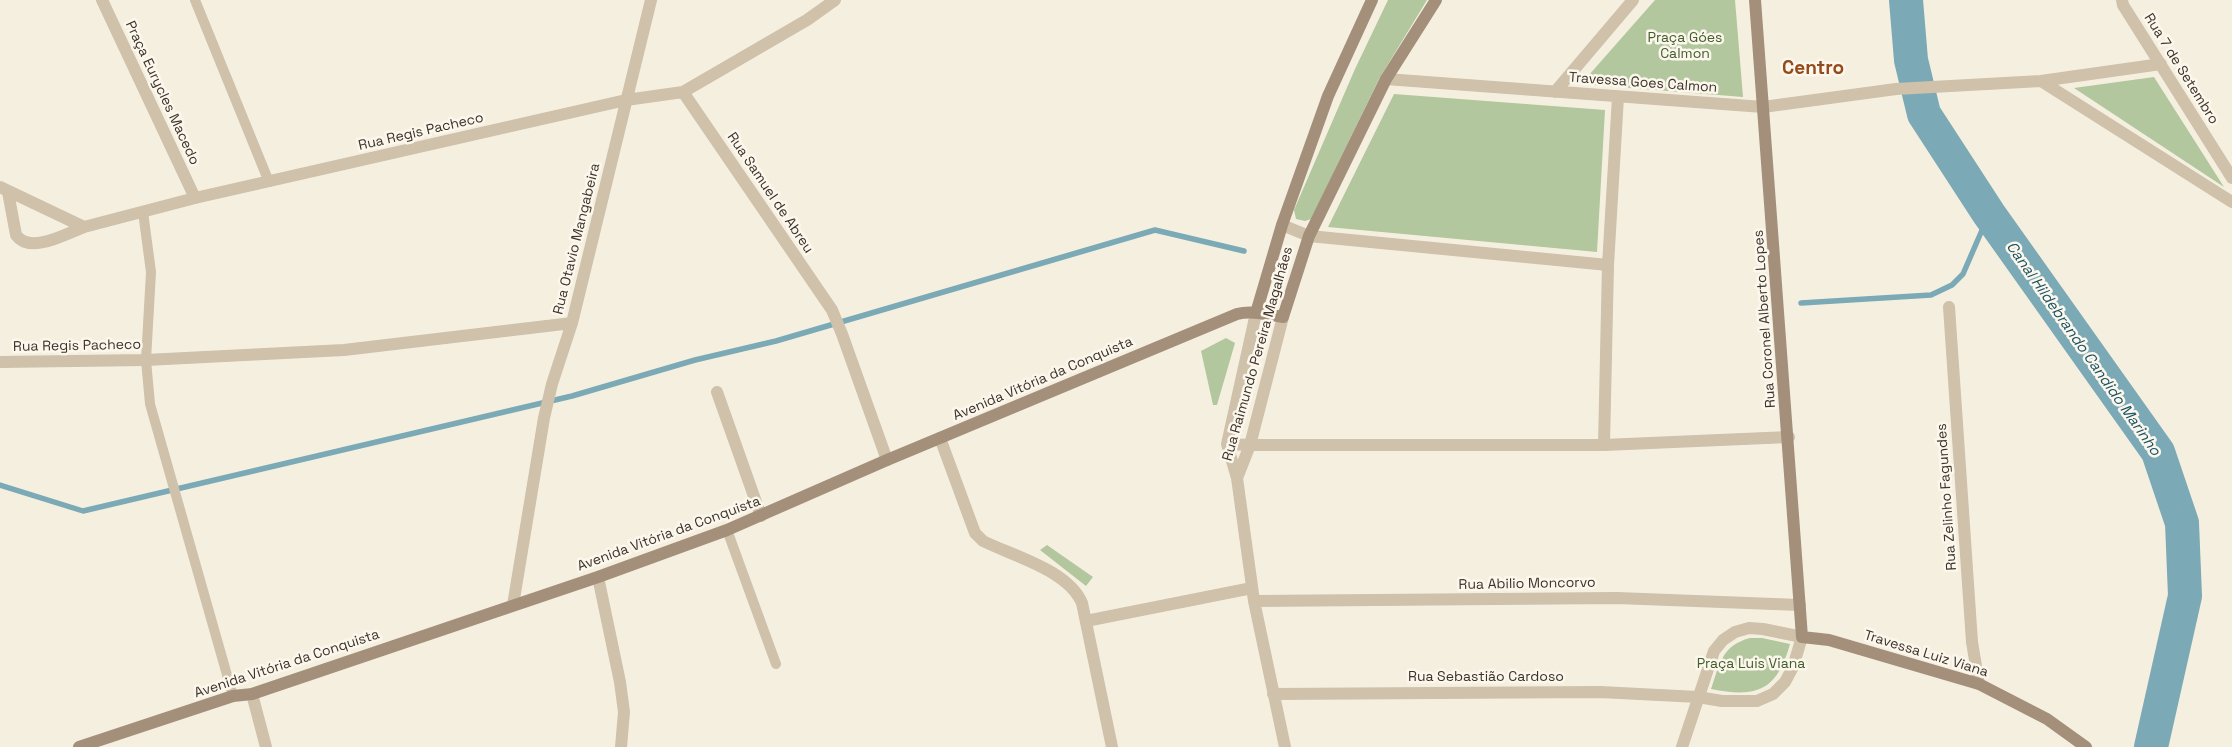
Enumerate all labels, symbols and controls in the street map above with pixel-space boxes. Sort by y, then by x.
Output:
street label: Rua 7 de Setembro [2140,11,2222,127]
street label: Praça Eurycles Macedo [121,18,203,168]
park label: Praça Góes Calmon [1648,30,1722,62]
district label: Centro [1782,58,1844,80]
street label: Travessa Goes Calmon [1568,69,1718,97]
street label: Rua Regis Pacheco [357,109,485,155]
street label: Rua Samuel de Abreu [723,129,817,257]
street label: Rua Otavio Mangabeira [550,162,604,316]
street label: Rua Coronel Alberto Lopes [1750,229,1780,409]
water label: Canal Hildebrando Candido Marinho [2002,239,2164,459]
street label: Rua Raimundo Pereira Magalhães [1219,245,1297,463]
street label: Avenida Vitória da Conquista [951,333,1135,425]
street label: Rua Regis Pacheco [13,336,141,356]
street label: Rua Zelinho Fagundes [1933,423,1961,571]
street label: Avenida Vitória da Conquista [575,493,763,575]
street label: Rua Abilio Moncorvo [1458,574,1596,594]
street label: Avenida Vitória da Conquista [192,626,382,702]
street label: Travessa Luiz Viana [1862,627,1990,681]
park label: Praça Luis Viana [1697,656,1805,672]
street label: Rua Sebastião Cardoso [1408,669,1564,685]

